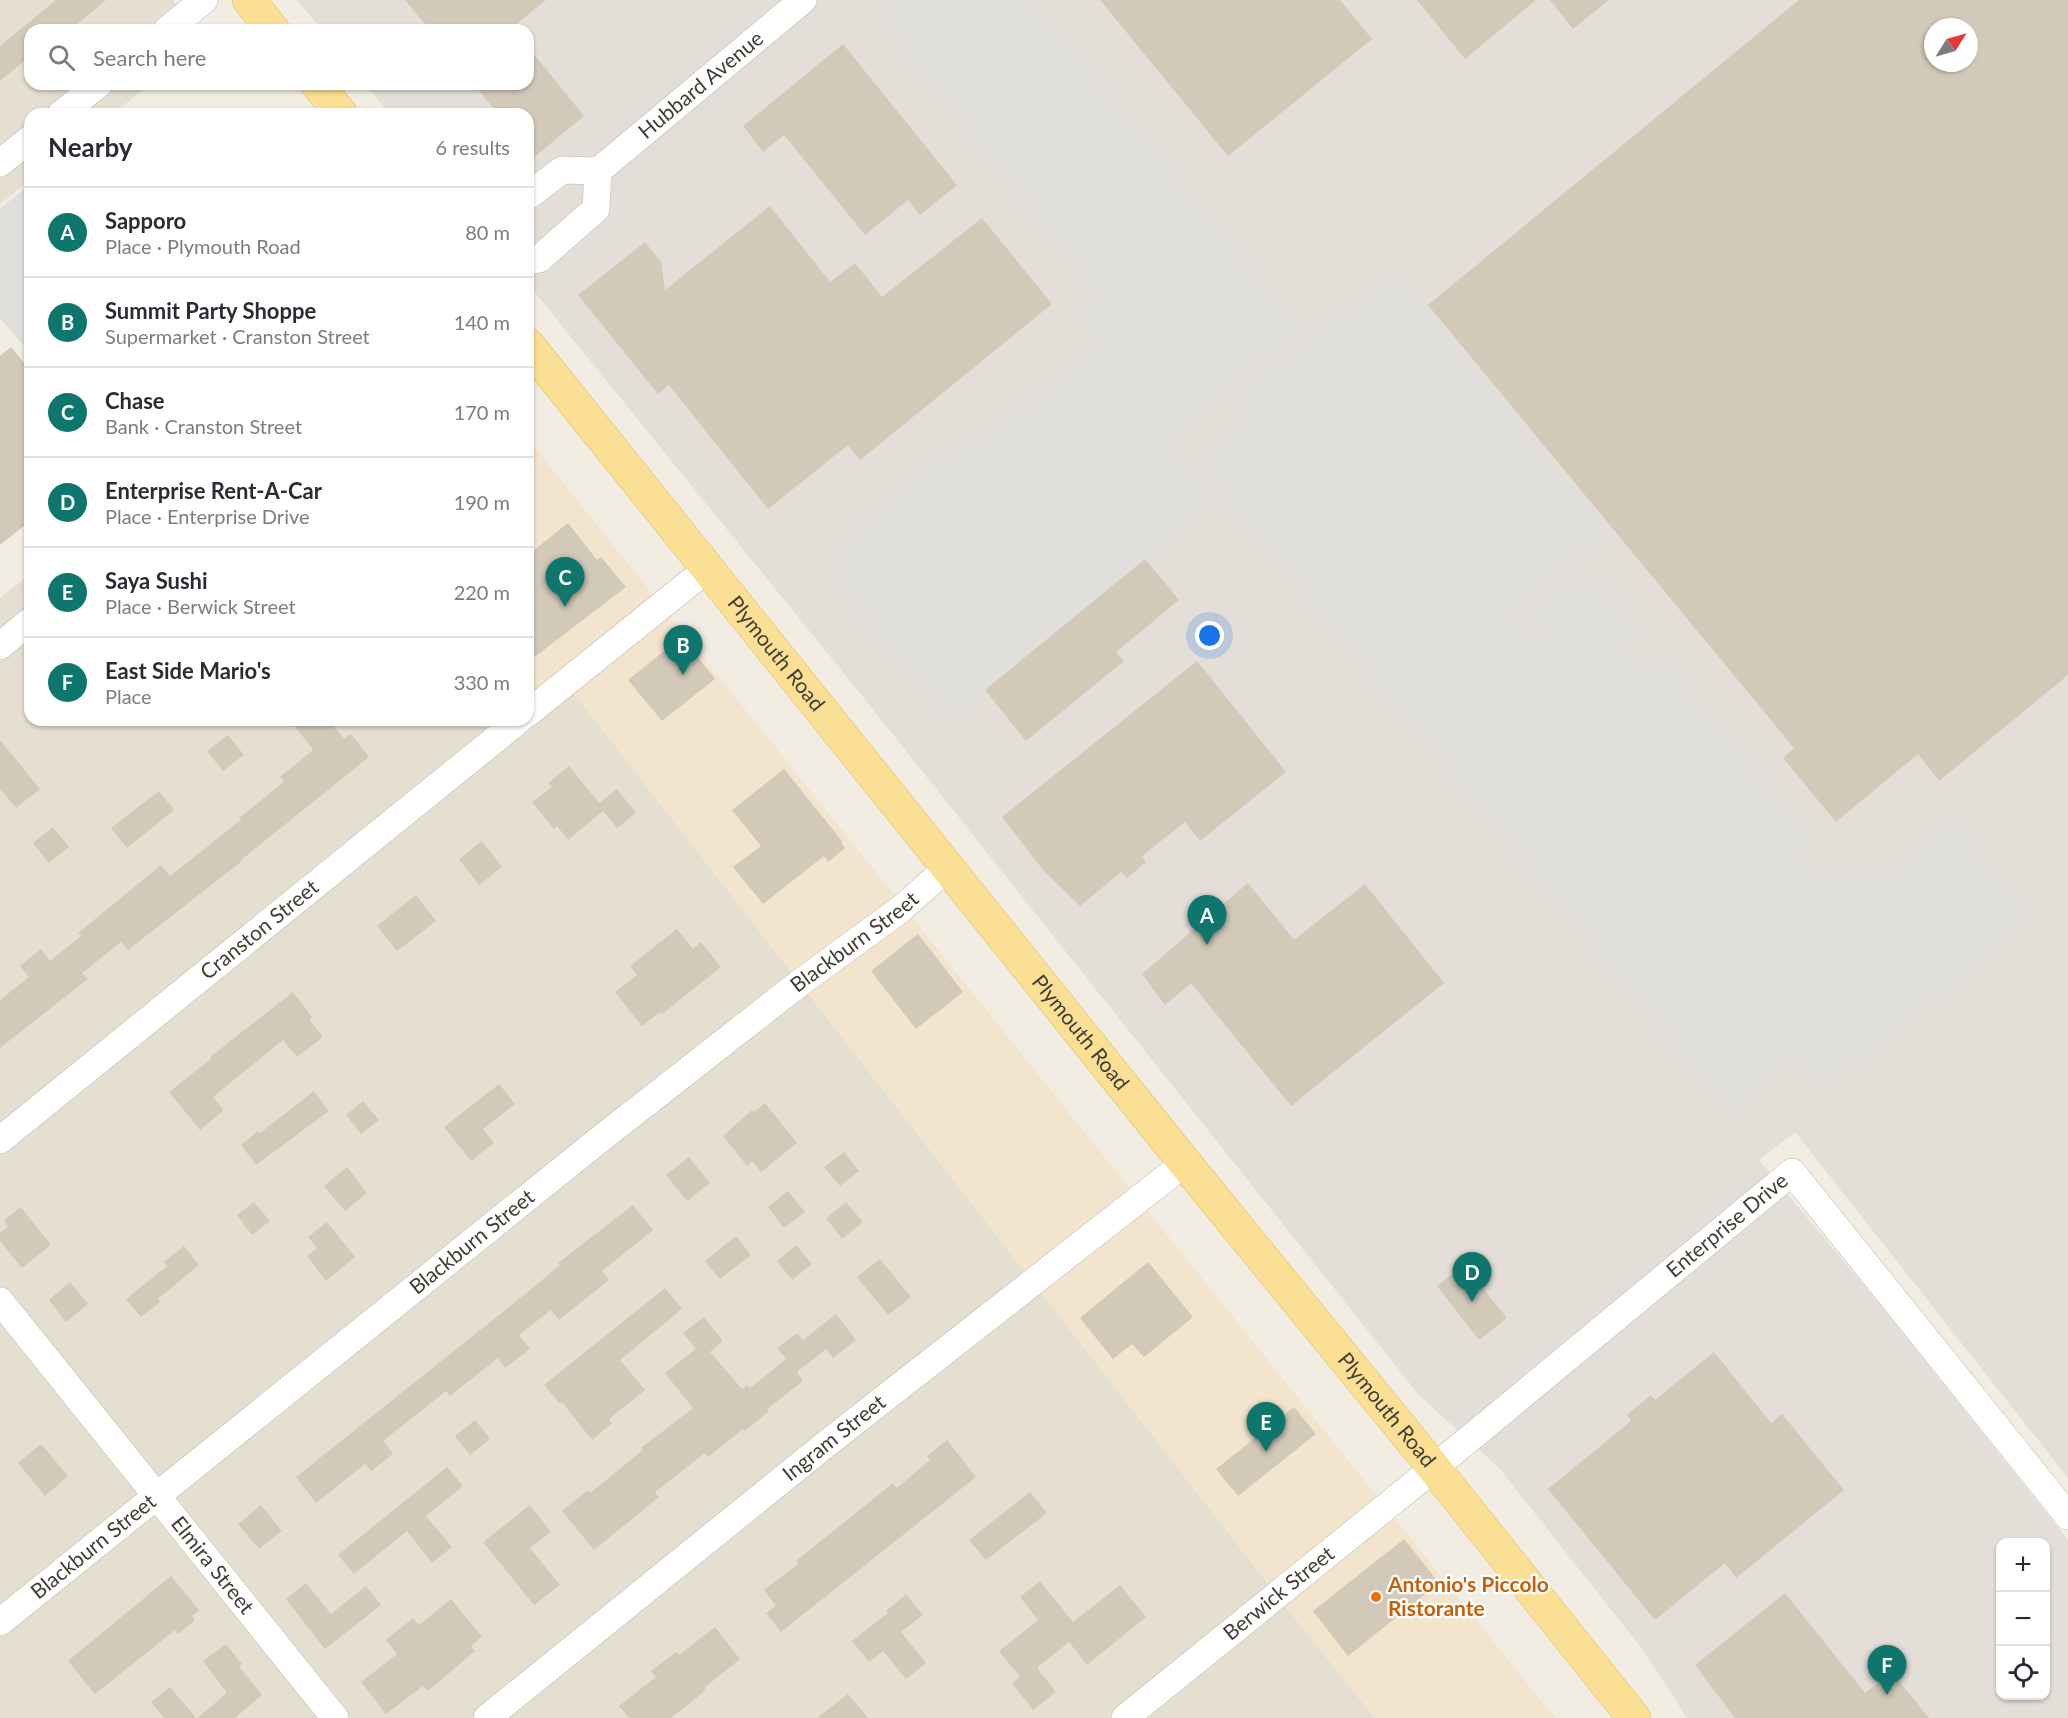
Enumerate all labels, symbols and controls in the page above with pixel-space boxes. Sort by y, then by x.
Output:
north arrow [1924,18,1978,72]
search box [24,24,534,90]
street label: Hubbard Avenue [633,25,768,143]
icon: search [45,41,78,74]
text: Search here [93,44,206,71]
text: Nearby [48,131,133,163]
text: 6 results [435,135,510,159]
text: Sapporo [105,207,186,234]
text: A [61,220,74,244]
text: 80 m [465,220,510,244]
text: Place · Plymouth Road [105,234,301,258]
text: Summit Party Shoppe [105,297,316,324]
text: B [61,310,74,334]
text: 140 m [454,310,510,334]
text: Supermarket · Cranston Street [105,324,370,348]
text: Chase [105,387,165,414]
text: C [61,400,74,424]
text: 170 m [454,400,510,424]
text: Bank · Cranston Street [105,414,302,438]
text: Enterprise Rent-A-Car [105,477,322,504]
text: D [60,490,75,514]
text: 190 m [454,490,510,514]
text: Place · Enterprise Drive [105,504,310,528]
pin: C [546,558,584,607]
text: Saya Sushi [105,567,208,594]
text: E [62,580,73,604]
text: 220 m [454,580,510,604]
street label: Plymouth Road [723,590,831,715]
text: Place · Berwick Street [105,594,296,618]
your location [1195,621,1224,650]
pin: B [664,626,702,675]
text: East Side Mario's [105,657,271,684]
text: F [62,670,73,694]
text: 330 m [454,670,510,694]
text: Place [105,684,152,708]
street label: Cranston Street [195,873,323,984]
street label: Blackburn Street [785,885,923,997]
pin: A [1188,896,1226,945]
street label: Plymouth Road [1028,969,1135,1094]
street label: Enterprise Drive [1661,1167,1792,1282]
street label: Blackburn Street [404,1183,539,1299]
pin: D [1452,1252,1492,1302]
street label: Plymouth Road [1334,1347,1442,1471]
street label: Ingram Street [777,1388,890,1485]
pin: E [1246,1402,1286,1452]
street label: Blackburn Street [25,1488,160,1603]
street label: Elmira Street [167,1511,260,1619]
map controls [1996,1538,2050,1700]
button: + [1996,1538,2050,1592]
street label: Berwick Street [1218,1540,1339,1645]
place label: Antonio's Piccolo Ristorante [1387,1571,1549,1620]
marker: Antonio's Piccolo Ristorante [1369,1590,1383,1604]
button: − [1996,1592,2050,1646]
pin: F [1868,1646,1906,1695]
button: locate [1996,1646,2050,1700]

